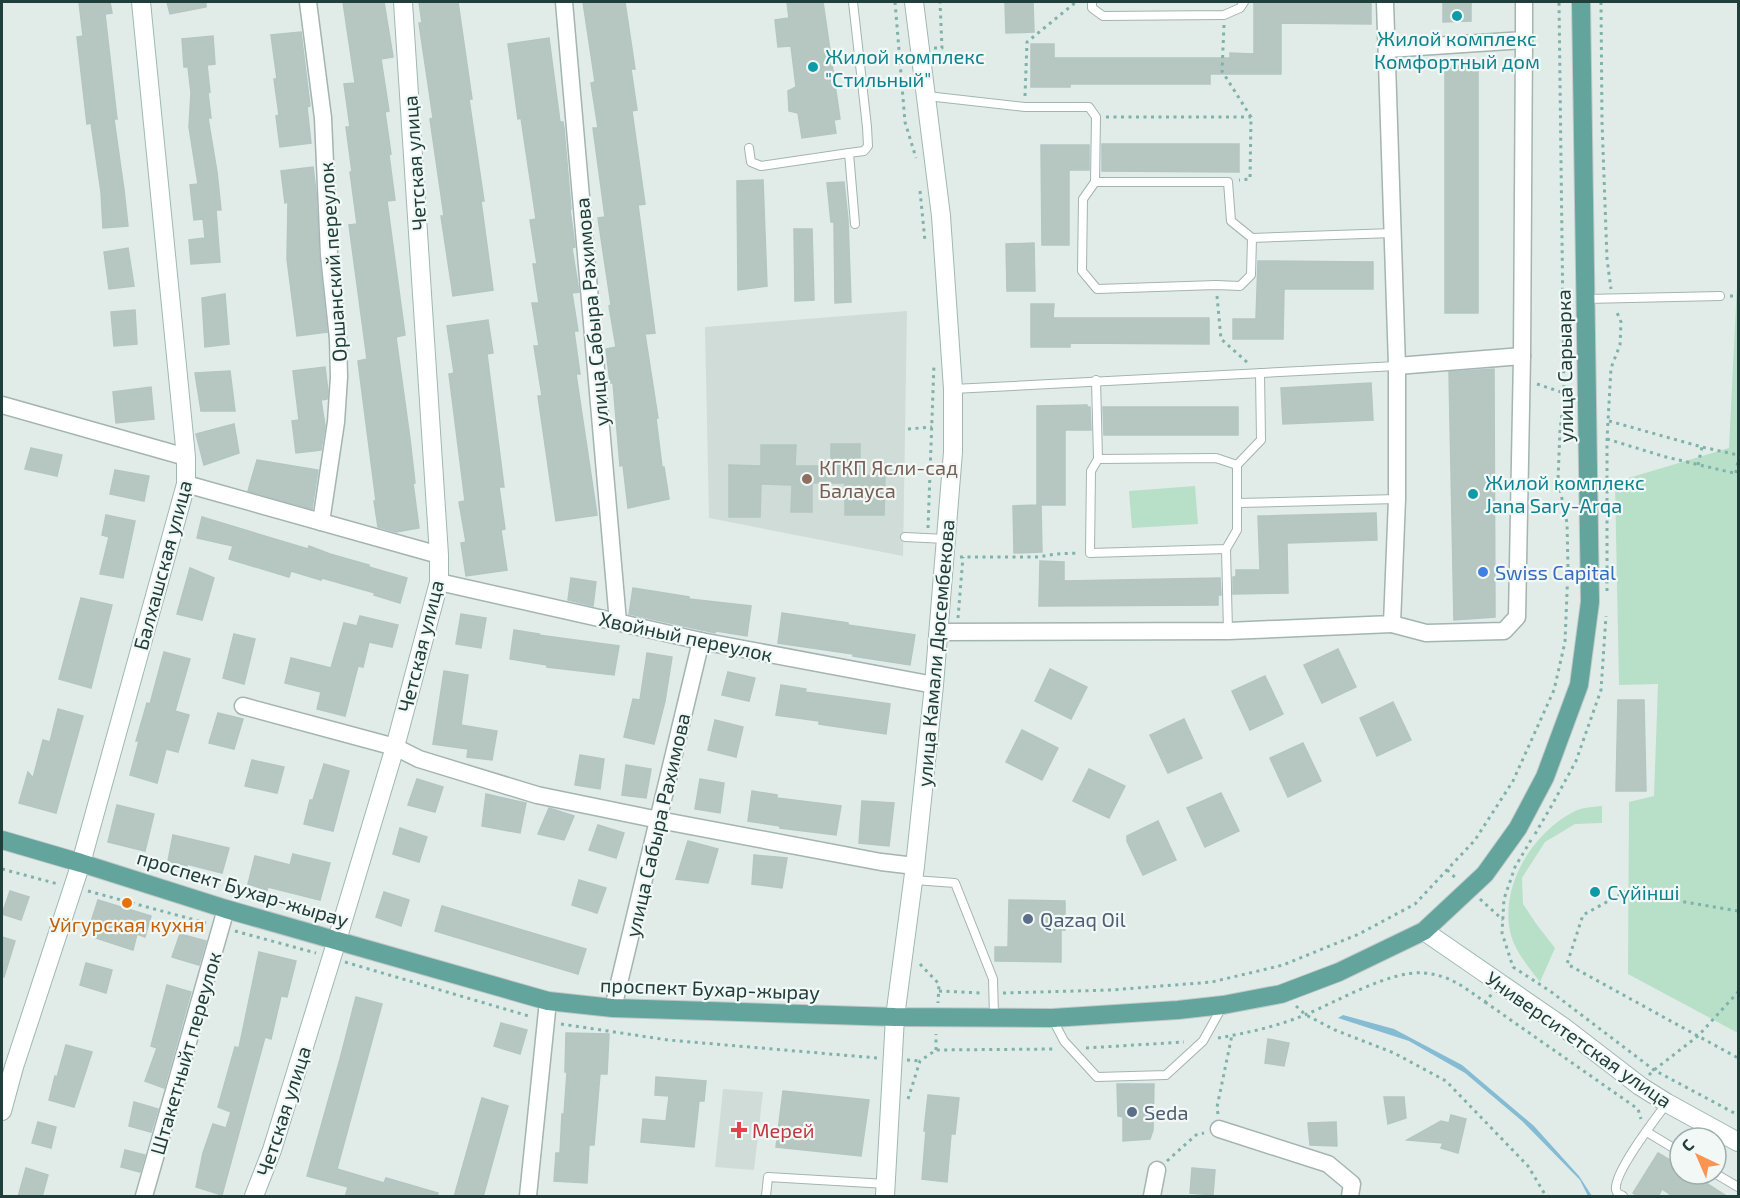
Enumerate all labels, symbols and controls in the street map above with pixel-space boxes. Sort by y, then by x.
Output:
marker: Жилой комплекс Комфортный дом [1450,9,1464,23]
place label: Жилой комплекс Комфортный дом [1374,26,1540,73]
place label: Жилой комплекс "Стильный" [825,44,985,91]
marker: Жилой комплекс "Стильный" [806,60,820,74]
street label: Четская улица [397,95,432,231]
street label: Оршанский переулок [313,161,352,363]
street label: улица Сабыра Рахимова [569,197,614,427]
street label: улица Сарыарка [1551,289,1578,443]
place label: КГКП Ясли-сад Балауса [819,455,958,503]
place label: Жилой комплекс Jana Sary-Arqa [1485,470,1645,517]
marker: КГКП Ясли-сад Балауса [800,472,814,486]
street label: Балхашская улица [128,477,197,653]
marker: Жилой комплекс Jana Sary-Arqa [1466,487,1480,501]
street label: улица Камали Дюсембекова [911,518,960,788]
place label: Swiss Capital [1495,560,1616,584]
marker: Swiss Capital [1476,565,1490,579]
street label: Четская улица [392,577,449,715]
street label: Хвойный переулок [597,606,775,667]
street label: улица Сабыра Рахимова [619,711,695,940]
street label: проспект Бухар-жырау [134,844,352,933]
place label: Сүйінші [1607,880,1680,904]
marker: Сүйінші [1588,885,1602,899]
marker: Уйгурская кухня [120,896,134,910]
place label: Qazaq Oil [1040,907,1126,931]
place label: Уйгурская кухня [49,912,205,937]
marker: Qazaq Oil [1021,912,1035,926]
street label: Штакетныйт переулок [144,948,227,1158]
street label: Университетская улица [1481,966,1677,1113]
street label: проспект Бухар-жырау [600,972,821,1005]
street label: Четская улица [251,1043,316,1179]
place label: Seda [1144,1100,1188,1124]
marker: Seda [1125,1105,1139,1119]
place label: Мерей [752,1118,815,1142]
marker: Мерей [730,1121,748,1139]
north arrow [1668,1126,1728,1186]
text: С [1677,1135,1697,1155]

